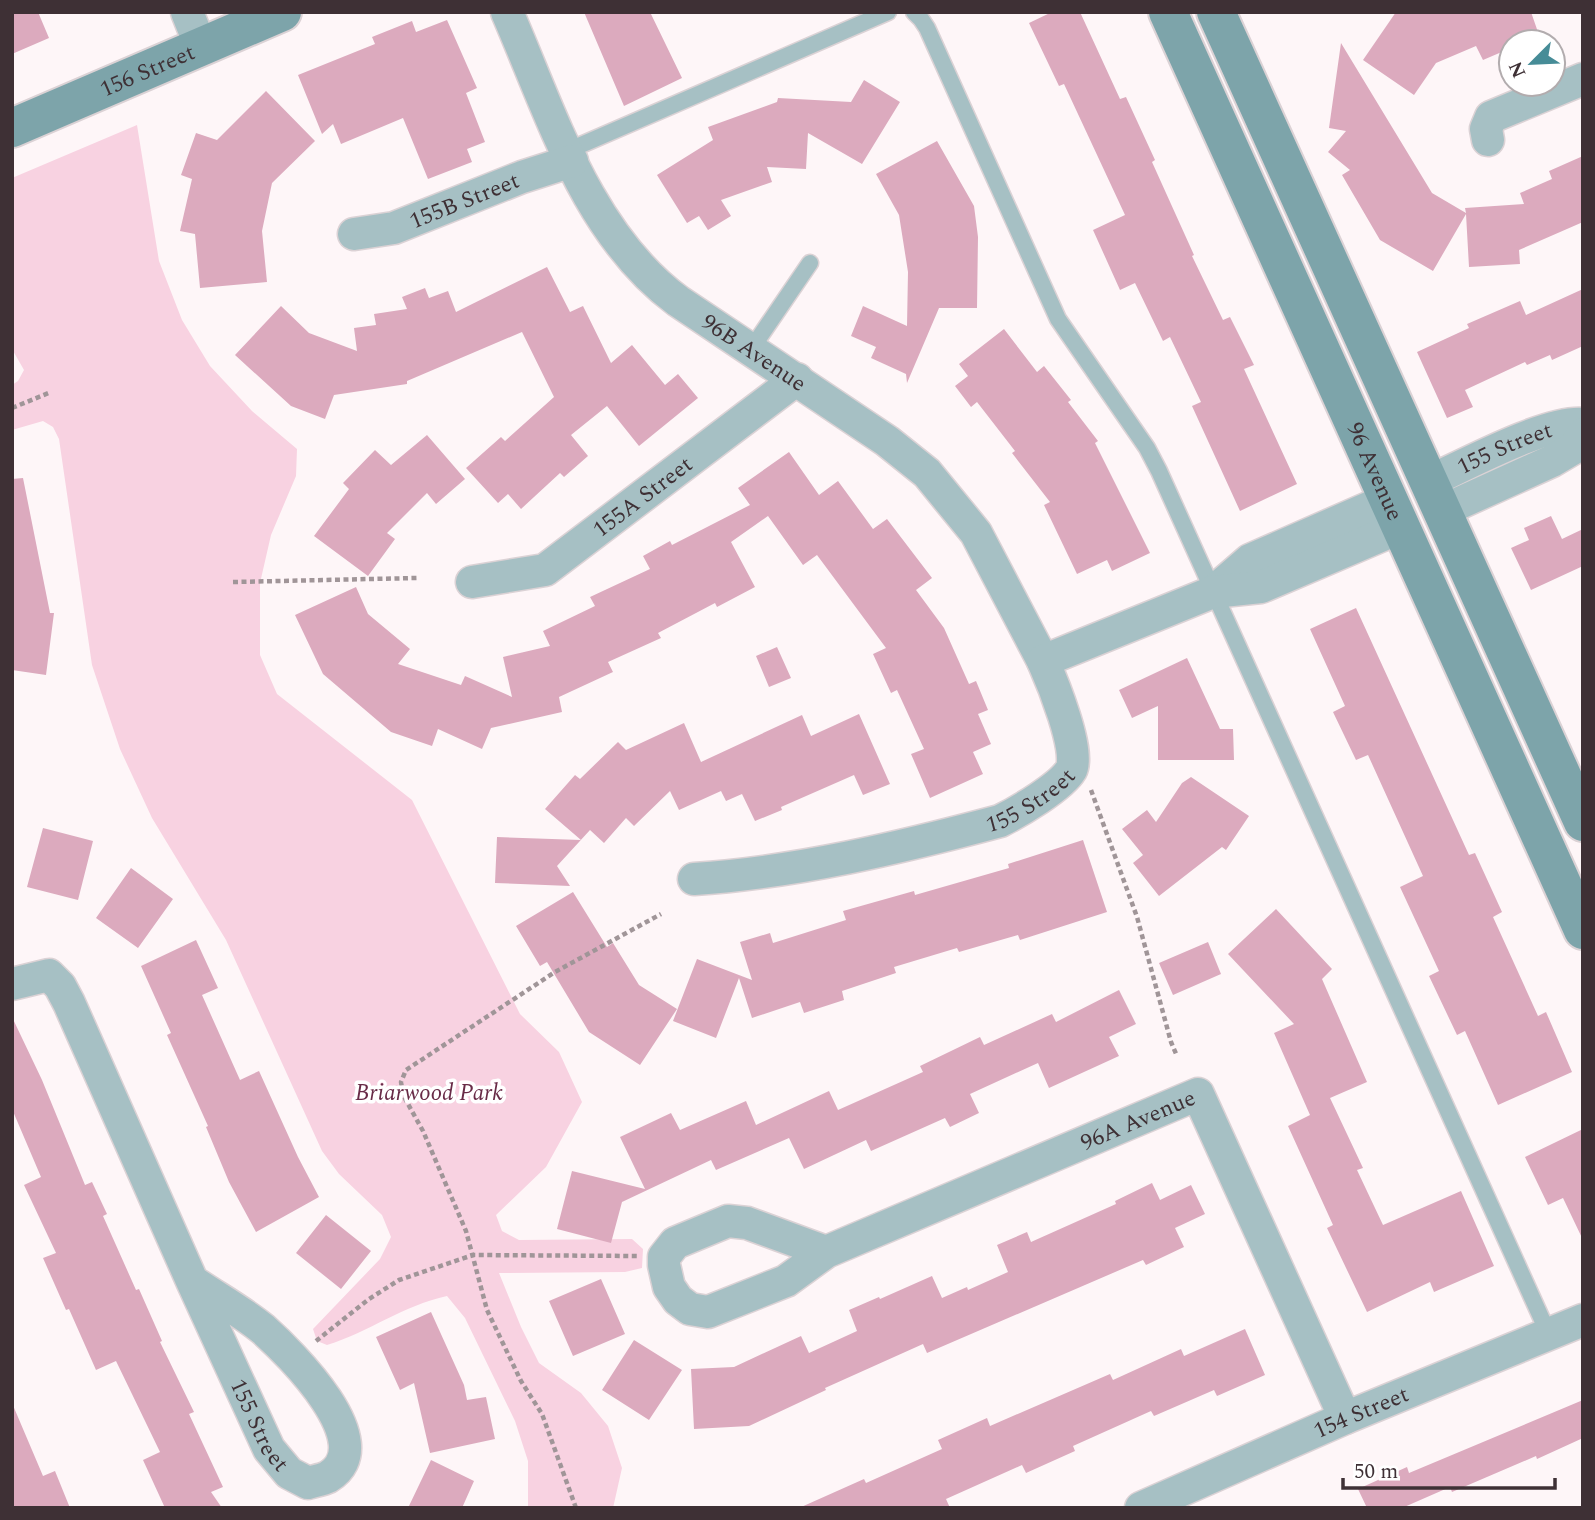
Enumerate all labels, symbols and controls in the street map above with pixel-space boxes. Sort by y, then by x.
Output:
north arrow [1497,28,1567,98]
street label: 156 Street [95,35,201,107]
text: N [1501,56,1534,82]
street label: 155B Street [404,164,525,239]
street label: 96B Avenue [694,305,813,401]
street label: 155 Street [1451,413,1557,485]
street label: 96 Avenue [1337,417,1412,527]
street label: 155A Street [586,448,701,547]
street label: 155 Street [982,761,1085,843]
park label: Briarwood Park [355,1076,503,1111]
street label: 96A Avenue [1075,1081,1201,1161]
street label: 155 Street [220,1373,297,1480]
street label: 154 Street [1308,1378,1415,1449]
scale bar [1343,1446,1555,1490]
text: 50 m [1354,1456,1398,1488]

